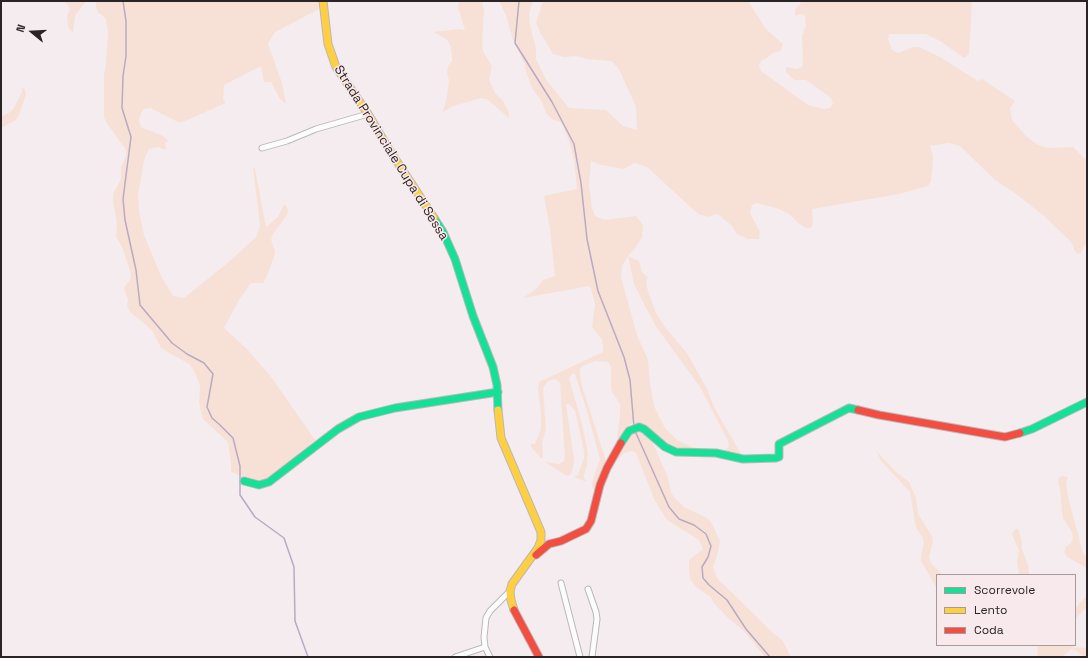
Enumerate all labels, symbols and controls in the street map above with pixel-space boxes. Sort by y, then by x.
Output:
north arrow [12,12,52,52]
text: N [13,23,28,34]
street label: Strada Provinciale Cupa di Sessa [331,63,451,243]
legend [936,574,1076,646]
text: Scorrevole [974,582,1035,598]
text: Lento [974,602,1008,618]
text: Coda [974,622,1004,638]

